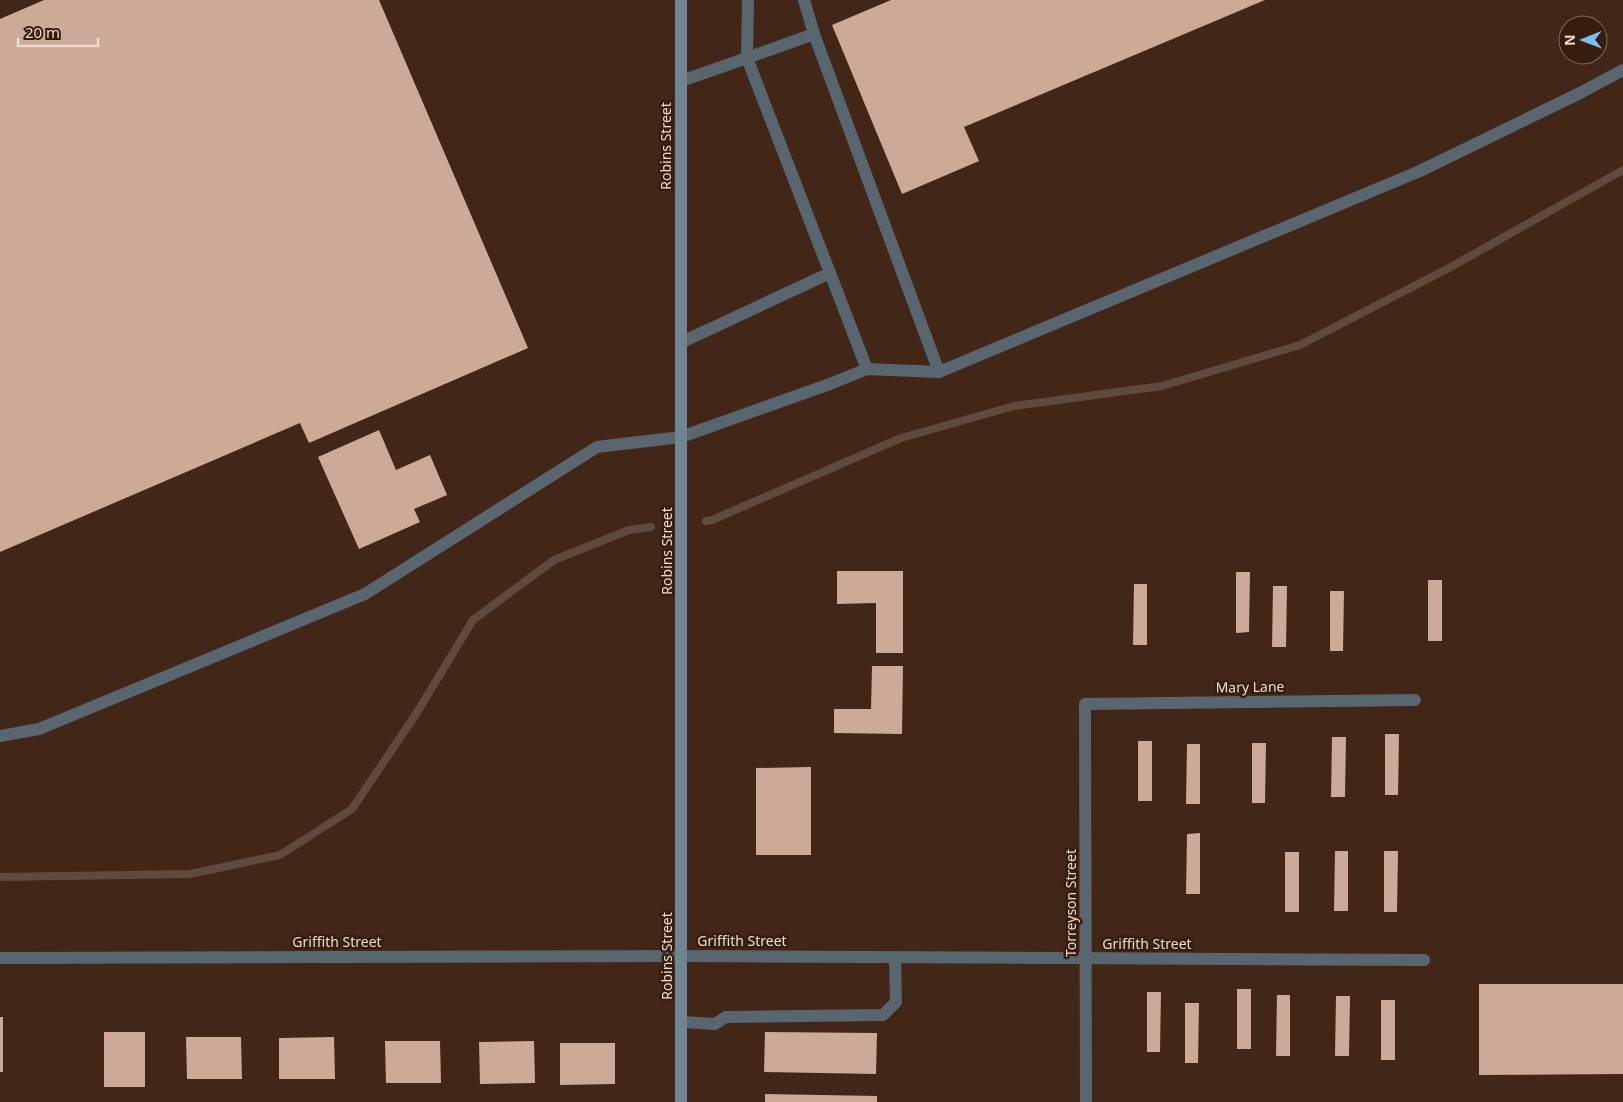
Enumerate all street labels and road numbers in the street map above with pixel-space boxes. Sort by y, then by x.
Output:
street label: Robins Street [656,102,675,190]
street label: Robins Street [657,507,676,595]
street label: Mary Lane [1215,676,1285,697]
street label: Torreyson Street [1061,849,1080,957]
street label: Robins Street [657,912,676,1000]
street label: Griffith Street [697,931,787,950]
street label: Griffith Street [292,932,382,951]
street label: Griffith Street [1102,934,1192,953]

